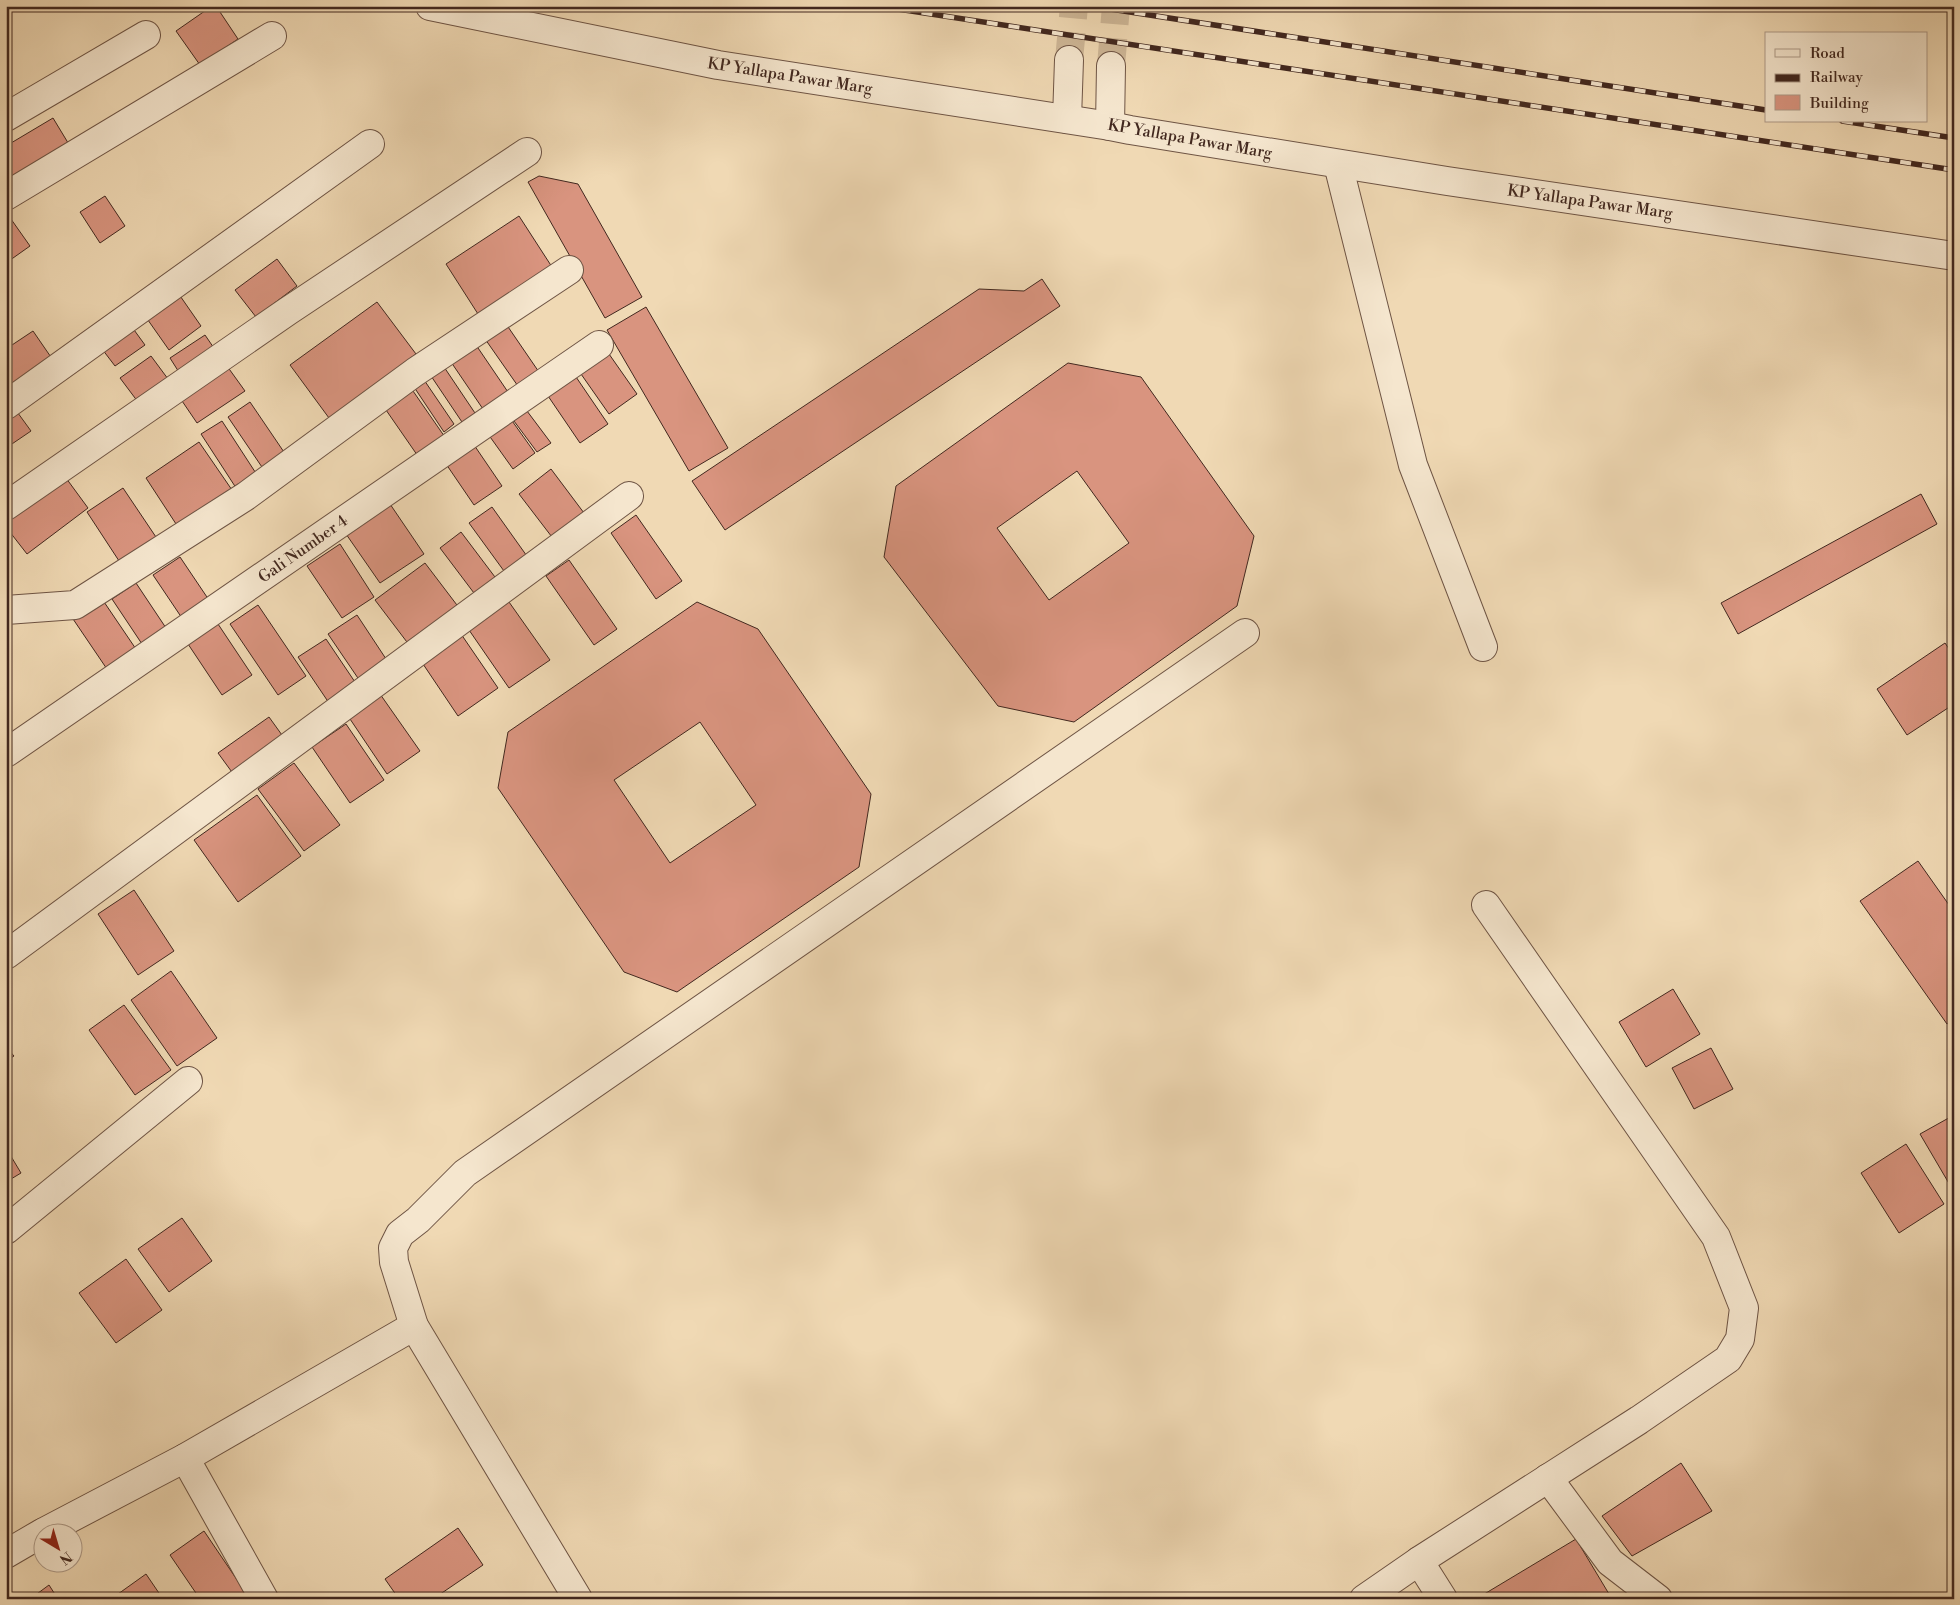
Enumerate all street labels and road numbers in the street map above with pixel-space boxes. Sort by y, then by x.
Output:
street label: KP Yallapa Pawar Marg [706,53,875,99]
street label: KP Yallapa Pawar Marg [1106,115,1275,163]
street label: KP Yallapa Pawar Marg [1506,180,1675,224]
street label: Gali Number 4 [254,510,352,587]

